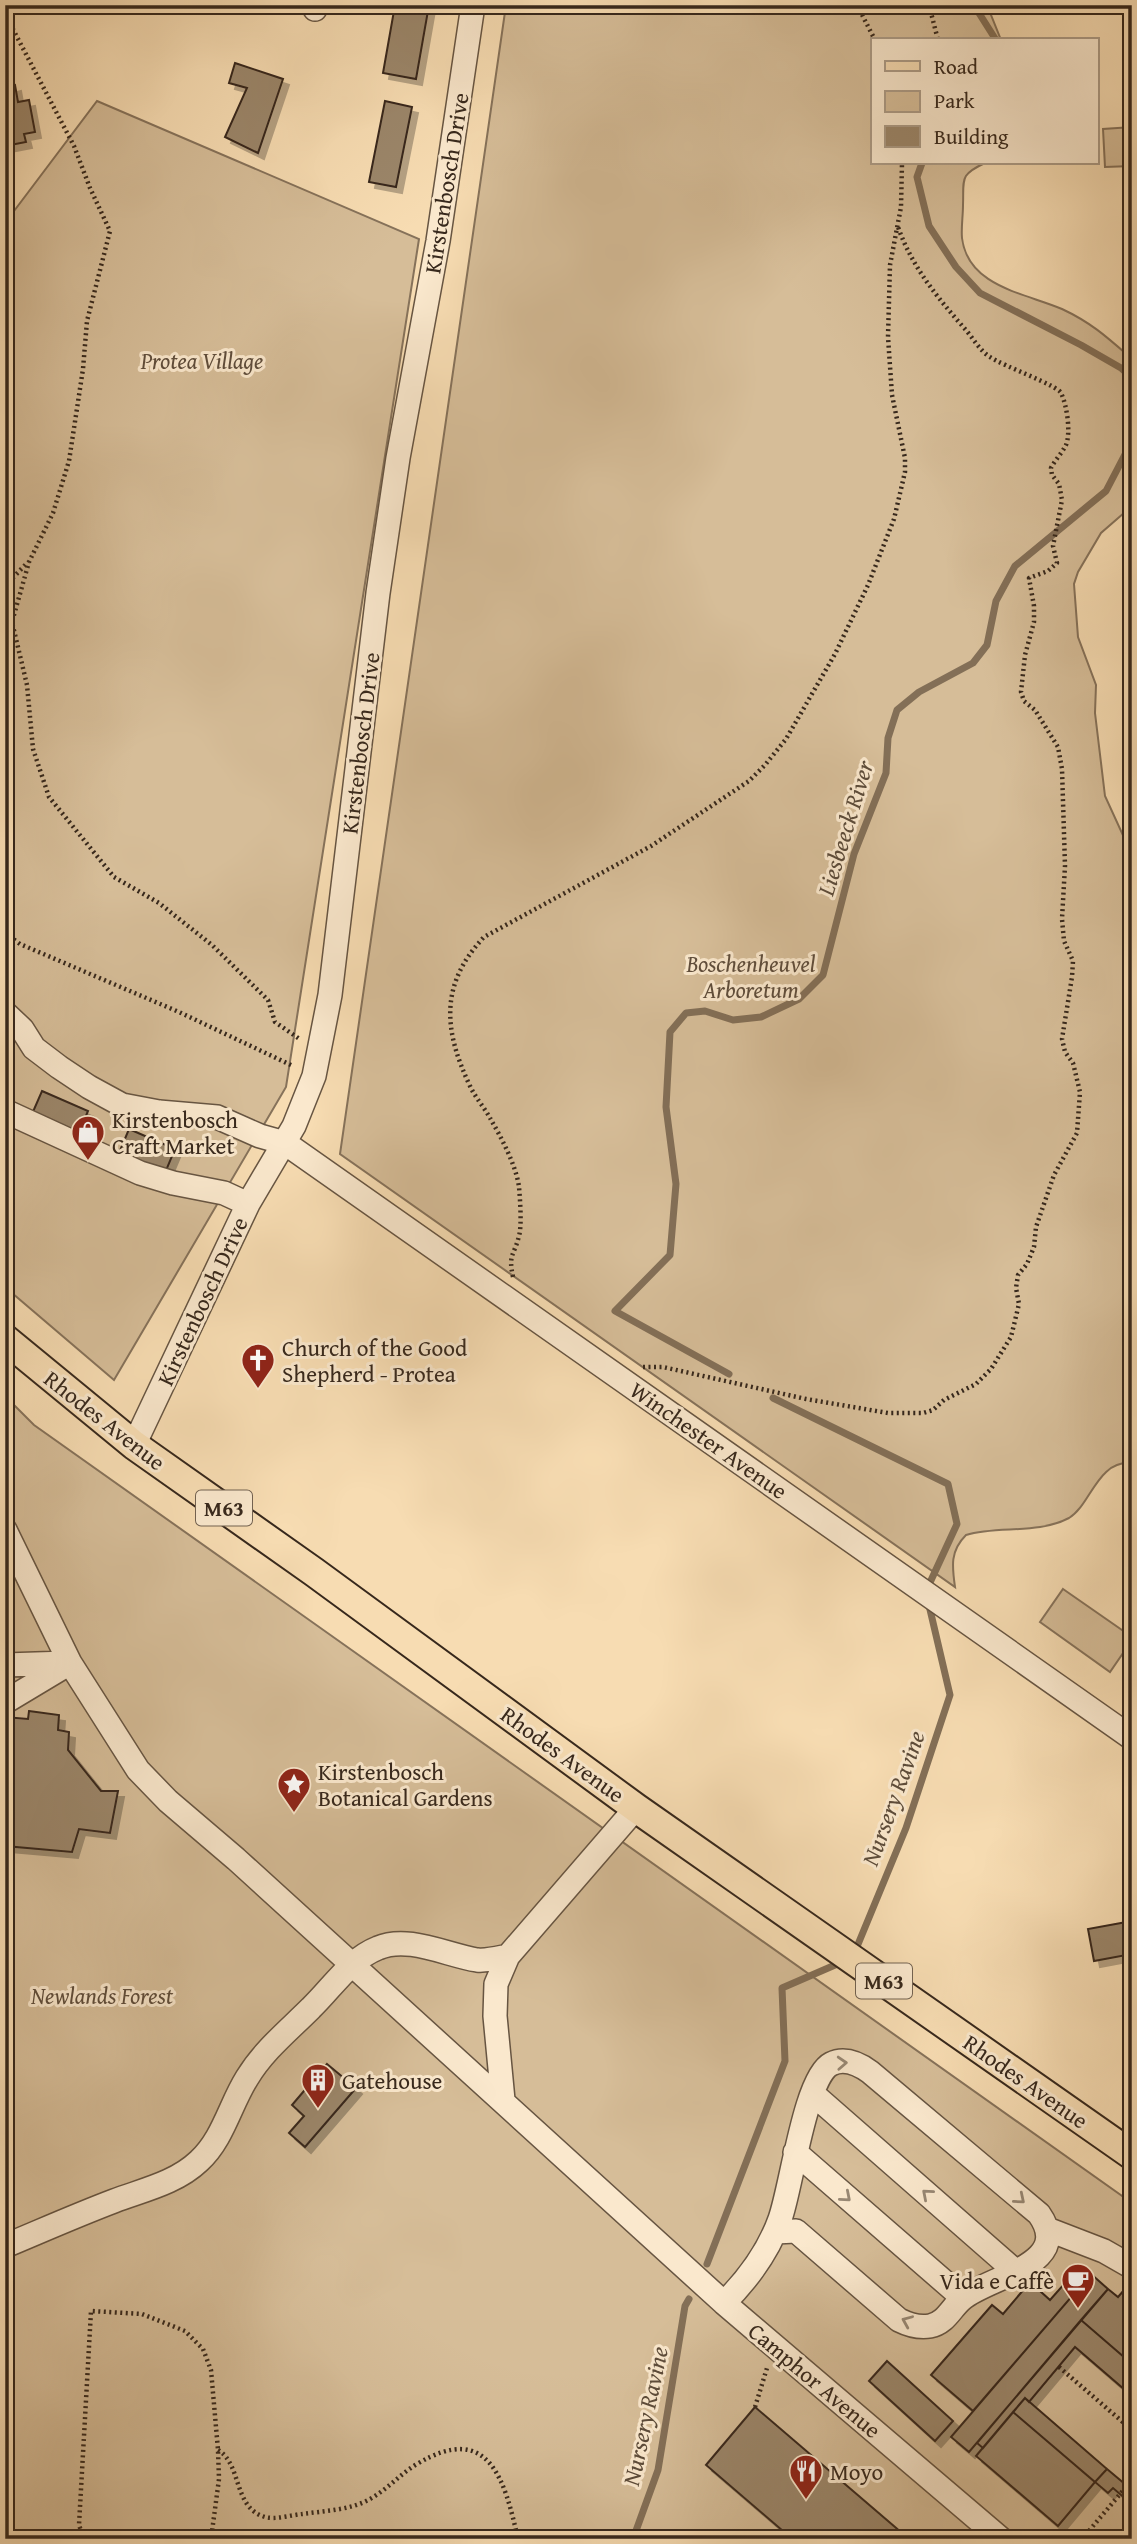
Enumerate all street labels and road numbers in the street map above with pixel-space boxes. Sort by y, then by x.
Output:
street label: Kirstenbosch Drive [415,90,477,276]
street label: Kirstenbosch Drive [332,650,388,836]
street label: Kirstenbosch Drive [148,1211,256,1391]
street label: Rhodes Avenue [37,1362,173,1478]
street label: Winchester Avenue [623,1373,795,1507]
road number: M63 [196,1490,252,1526]
street label: Rhodes Avenue [494,1698,632,1810]
road number: M63 [856,1964,912,1998]
street label: Rhodes Avenue [957,2026,1095,2136]
street label: Camphor Avenue [741,2315,889,2445]

